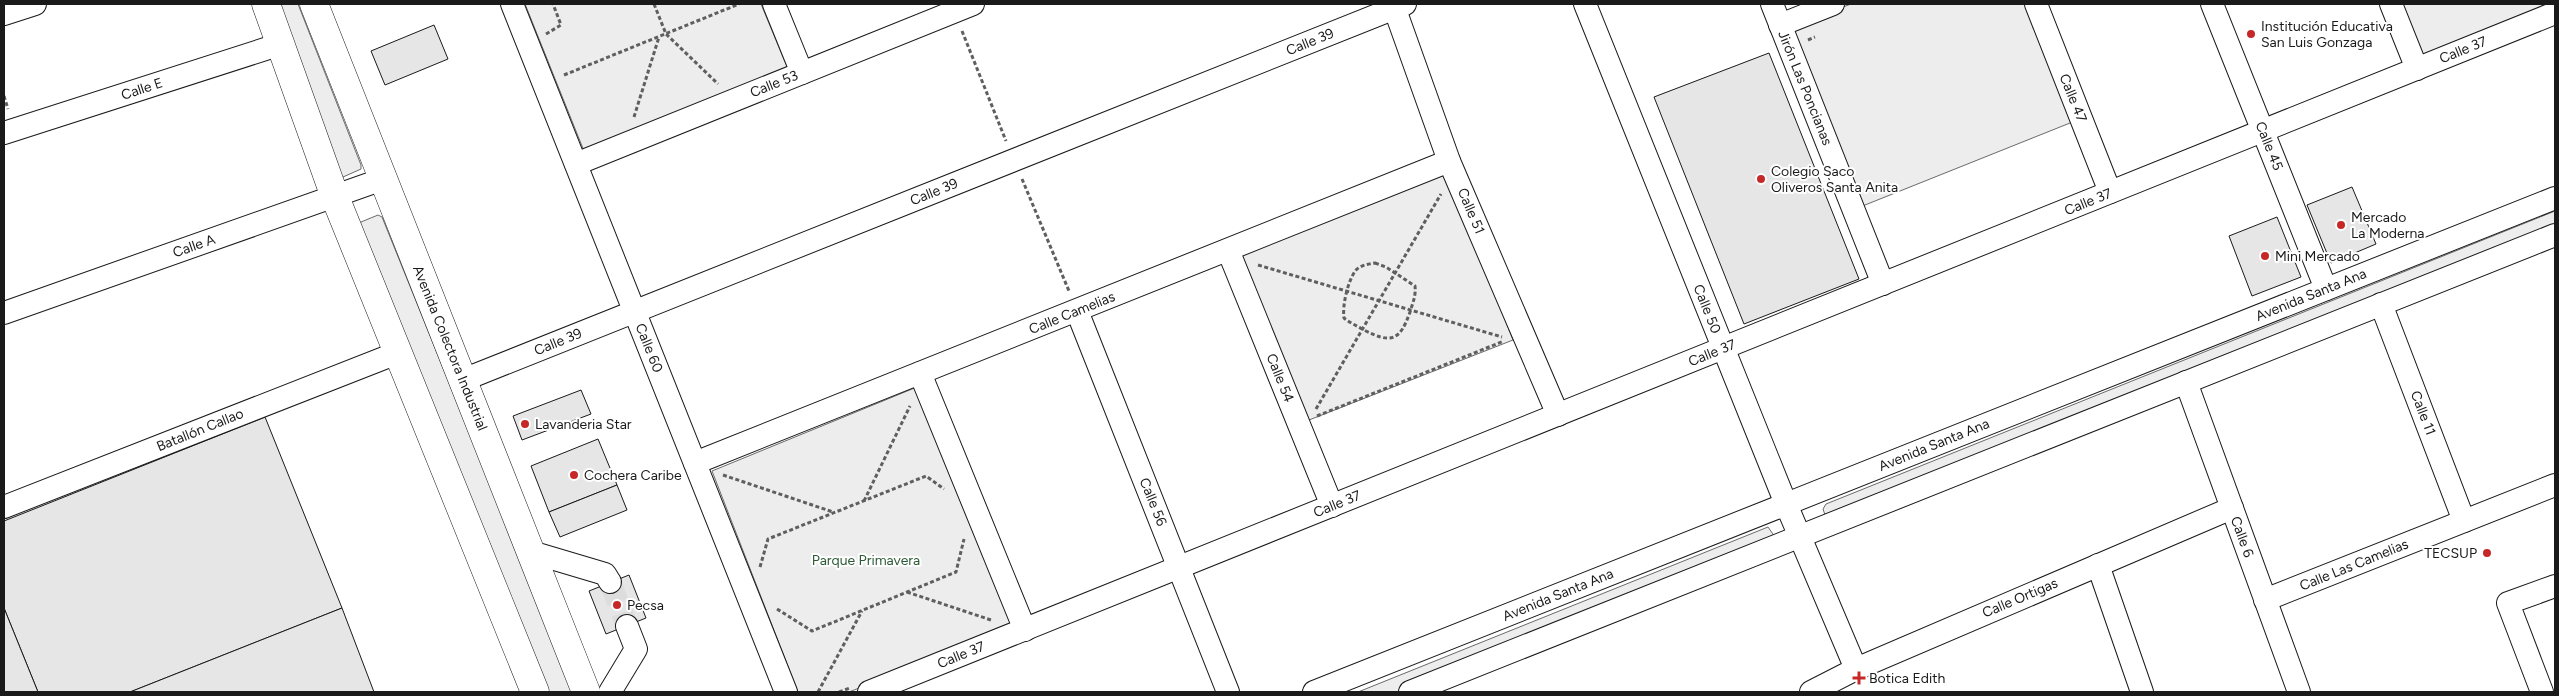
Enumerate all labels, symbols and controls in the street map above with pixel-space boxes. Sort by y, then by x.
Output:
place label: Institución Educativa San Luis Gonzaga [2261,18,2393,51]
street label: Calle 39 [1284,25,1336,59]
street label: Jirón Las Poncianas [1774,28,1836,148]
marker: Institución Educativa San Luis Gonzaga [2245,28,2257,40]
street label: Calle 37 [2437,33,2490,67]
street label: Calle 53 [748,67,800,101]
street label: Calle 47 [2056,71,2091,125]
street label: Calle E [119,74,165,104]
street label: Calle 45 [2252,119,2286,173]
place label: Colegio Saco Oliveros Santa Anita [1771,163,1898,196]
marker: Colegio Saco Oliveros Santa Anita [1755,173,1767,185]
street label: Calle 39 [908,175,960,209]
street label: Calle 51 [1454,185,1488,237]
street label: Calle 37 [2062,185,2115,219]
place label: Mercado La Moderna [2351,209,2424,242]
marker: Mercado La Moderna [2335,219,2347,231]
street label: Calle A [170,231,218,261]
place label: Mini Mercado [2275,248,2360,265]
marker: Mini Mercado [2259,250,2271,262]
street label: Avenida Colectora Industrial [409,263,491,433]
street label: Avenida Santa Ana [2253,265,2369,325]
street label: Calle 50 [1689,282,1725,336]
street label: Calle Camelias [1026,288,1118,338]
street label: Calle 60 [631,321,667,375]
street label: Calle 39 [532,325,584,359]
street label: Calle 37 [1686,336,1739,370]
street label: Calle 54 [1263,351,1298,405]
street label: Calle 11 [2407,388,2439,438]
street label: Batallón Callao [154,405,246,455]
street label: Avenida Santa Ana [1876,415,1992,475]
place label: Lavanderia Star [535,416,632,433]
marker: Lavanderia Star [519,418,531,430]
place label: Cochera Caribe [584,467,682,484]
marker: Cochera Caribe [568,469,580,481]
street label: Calle 56 [1136,475,1170,529]
street label: Calle 37 [1311,487,1364,521]
street label: Calle 6 [2227,514,2257,560]
street label: Calle Las Camelias [2297,535,2411,595]
place label: TECSUP [2424,545,2477,562]
marker: TECSUP [2481,547,2493,559]
park label: Parque Primavera [812,552,920,569]
street label: Avenida Santa Ana [1500,565,1616,625]
street label: Calle Ortigas [1980,574,2060,622]
place label: Pecsa [627,597,664,614]
marker: Pecsa [611,599,623,611]
street label: Calle 37 [935,638,988,672]
place label: Botica Edith [1869,670,1945,687]
marker: Botica Edith [1853,672,1865,684]

